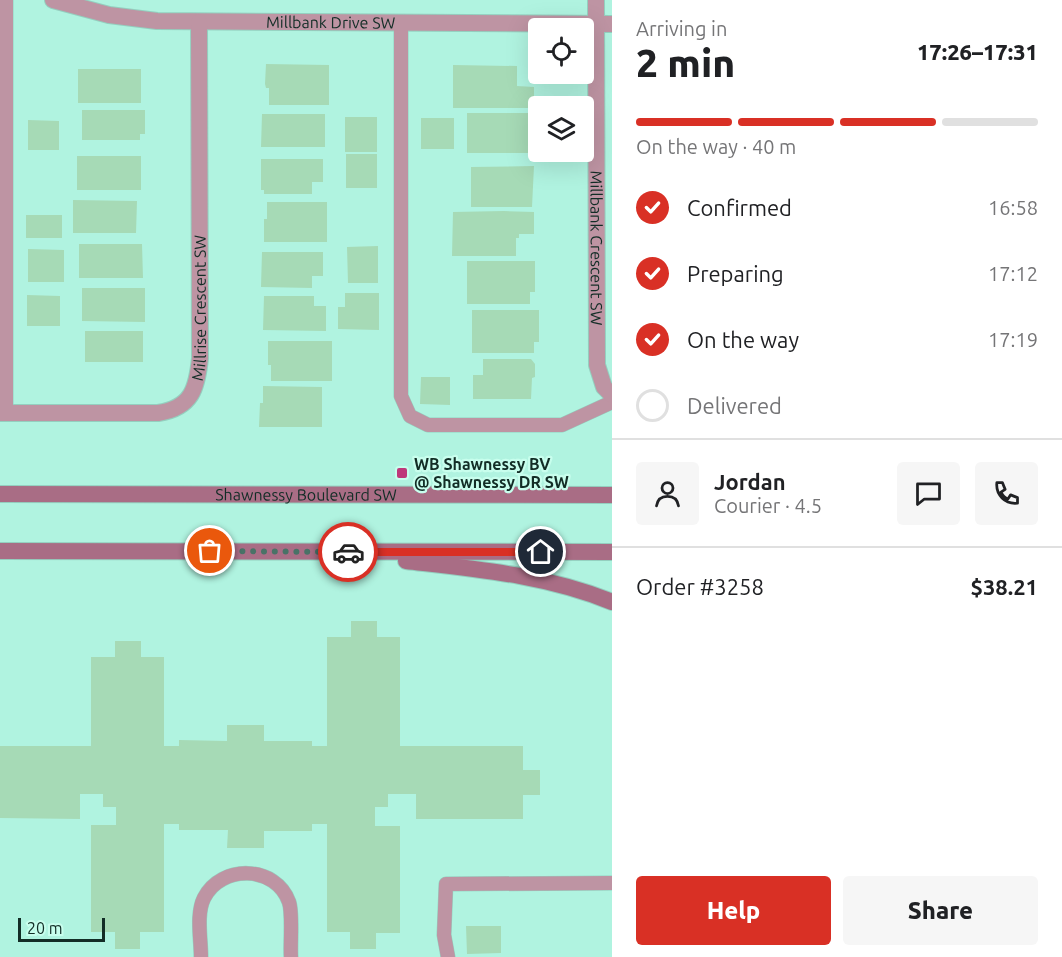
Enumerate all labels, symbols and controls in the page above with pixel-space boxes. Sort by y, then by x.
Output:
street label: Millbank Drive SW [266,13,396,32]
text: Arriving in [636,17,727,40]
map controls [528,18,594,162]
button: locate [528,18,594,84]
text: 17:26–17:31 [917,39,1038,64]
text: 2 min [636,41,735,84]
button: layers [528,96,594,162]
text: On the way · 40 m [636,135,796,158]
street label: Millbank Crescent SW [587,171,606,326]
icon: check [636,191,669,224]
text: Confirmed [687,195,792,220]
text: 16:58 [988,196,1038,219]
street label: Millrise Crescent SW [188,235,209,382]
icon: check [636,257,669,290]
text: Preparing [687,261,784,286]
text: 17:12 [988,262,1038,285]
icon: check [636,323,669,356]
text: On the way [687,327,799,352]
text: 17:19 [988,328,1038,351]
text: Delivered [687,393,782,418]
place label: WB Shawnessy BV @ Shawnessy DR SW [414,455,569,491]
button: person [636,462,699,525]
button: chat [897,462,960,525]
button: phone [975,462,1038,525]
marker: WB Shawnessy BV @ Shawnessy DR SW [395,466,409,480]
text: Jordan [714,469,786,494]
street label: Shawnessy Boulevard SW [215,485,397,504]
text: Courier · 4.5 [714,494,822,517]
courier [318,522,378,582]
pin [184,525,235,576]
pin [515,526,566,577]
icon: bag [193,534,226,567]
icon: home [524,535,557,568]
icon: car [332,536,365,569]
text: Order #3258 [636,574,764,599]
text: $38.21 [971,574,1038,599]
button: Help [636,876,831,945]
button: Share [843,876,1038,945]
scale bar [18,915,105,942]
text: 20 m [27,919,63,937]

